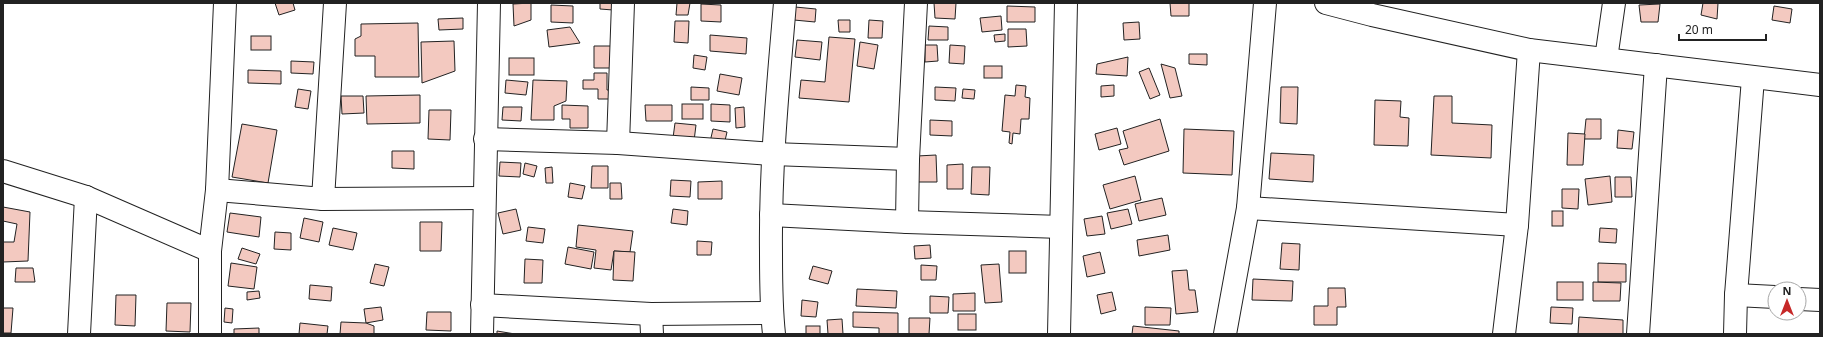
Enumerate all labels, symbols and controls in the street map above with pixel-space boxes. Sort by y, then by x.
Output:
scale bar [1679,16,1766,42]
text: 20 m [1685,21,1713,38]
north arrow [1767,281,1807,321]
text: N [1783,283,1791,298]

